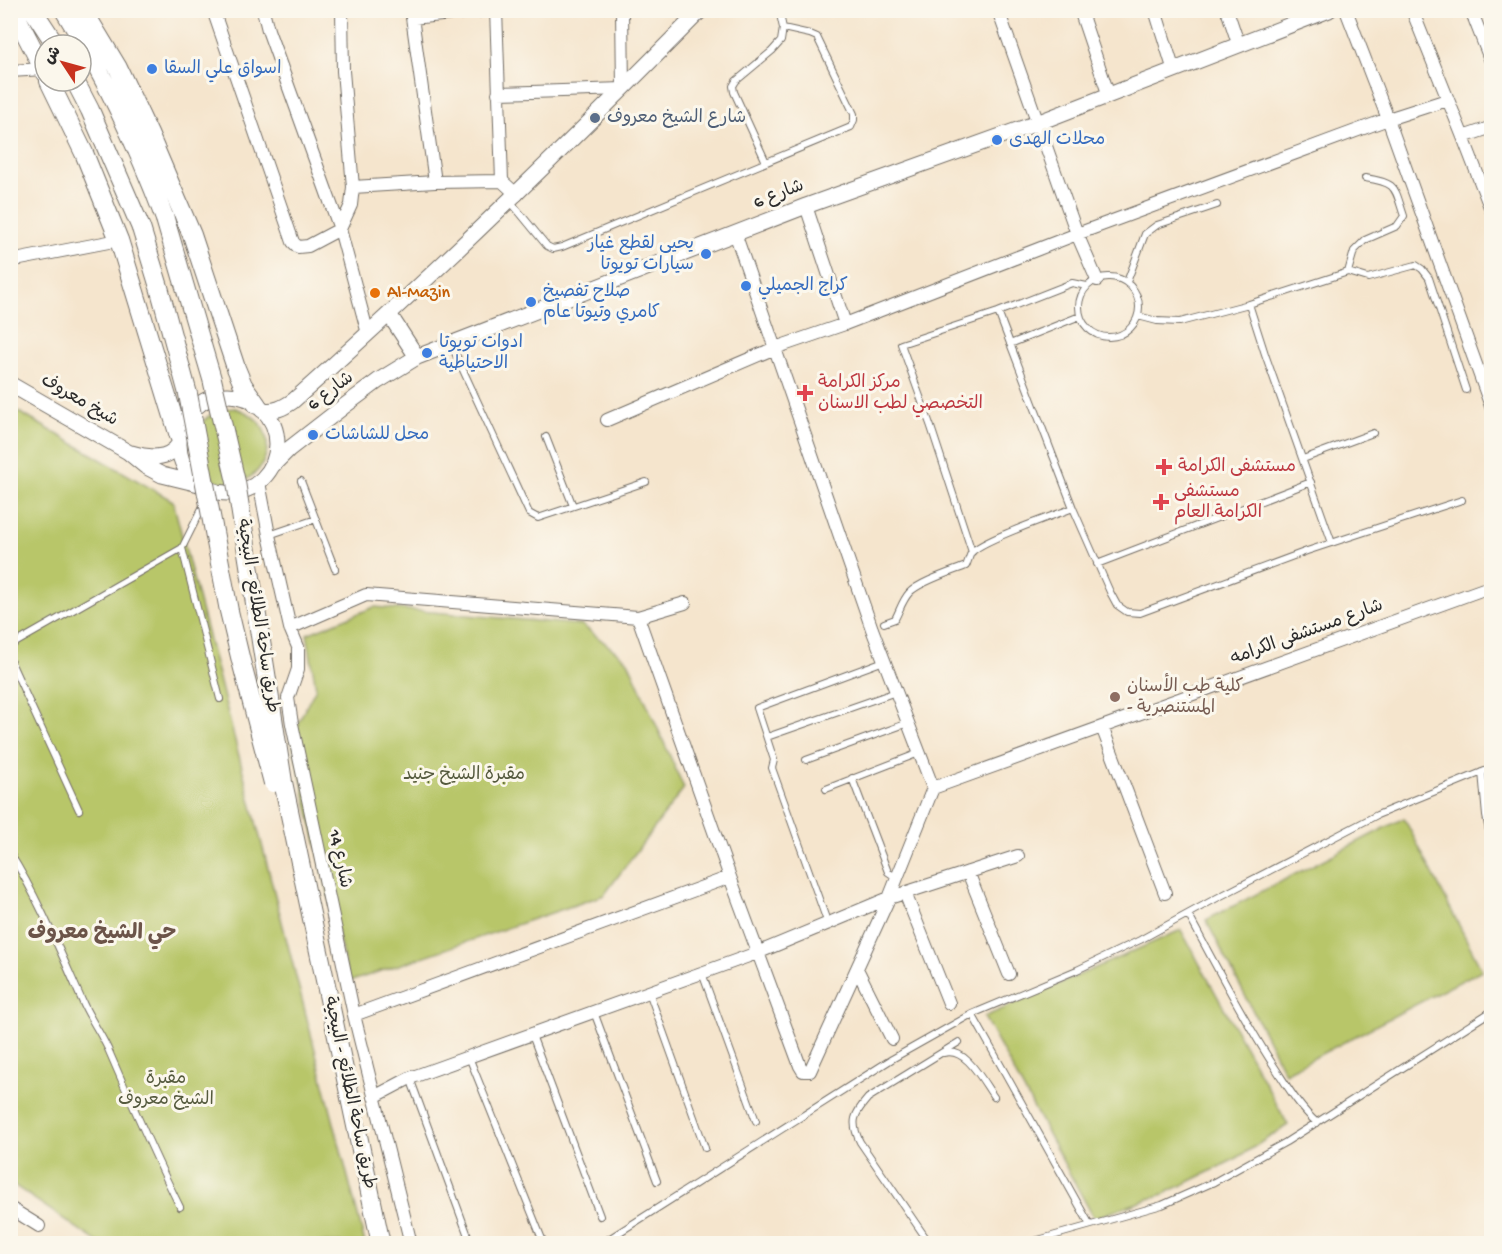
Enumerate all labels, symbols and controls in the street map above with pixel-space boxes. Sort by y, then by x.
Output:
north arrow [33,33,93,93]
text: ش [41,44,67,69]
place label: اسواق علي السقا [164,59,282,83]
marker: اسواق علي السقا [145,62,159,76]
place label: شارع الشيخ معروف [607,108,746,129]
marker: شارع الشيخ معروف [588,111,602,125]
place label: محلات الهدى [1009,130,1105,151]
marker: محلات الهدى [990,133,1004,147]
street label: شارع 6 [751,176,807,214]
place label: يحيى لقطع غيار سيارات تويوتا [586,234,694,276]
marker: يحيى لقطع غيار سيارات تويوتا [699,247,713,261]
place label: كراج الجميلي [758,276,848,300]
marker: كراج الجميلي [739,279,753,293]
place label: صلاح تفصيخ كامري وتيوتا عام [543,282,660,325]
place label: Al-Mazin [387,283,451,304]
marker: Al-Mazin [368,286,382,300]
marker: صلاح تفصيخ كامري وتيوتا عام [524,295,538,309]
place label: ادوات تويوتا الاحتياطية [439,333,523,375]
marker: ادوات تويوتا الاحتياطية [420,346,434,360]
street label: شارع 6 [304,368,358,416]
street label: شیخ معروف [37,370,121,432]
place label: مركز الكرامة التخصصي لطب الاسنان [818,373,983,418]
marker: مركز الكرامة التخصصي لطب الاسنان [796,384,814,402]
place label: محل للشاشات [325,425,429,446]
marker: محل للشاشات [306,428,320,442]
place label: مستشفى الكرامة [1178,457,1296,478]
marker: مستشفى الكرامة [1155,458,1173,476]
place label: مستشفى الكرامة العام [1174,482,1262,525]
marker: مستشفى الكرامة العام [1152,493,1170,511]
street label: طريق ساحة الطلائع - البيجية [231,517,283,715]
street label: شارع مستشفى الكرامه [1228,596,1386,670]
place label: كلية طب الأسنان - المستنصرية [1127,673,1244,719]
marker: كلية طب الأسنان - المستنصرية [1108,690,1122,704]
park label: مقبرة الشيخ جنيد [403,765,525,786]
street label: شارع 14 [322,827,355,890]
district label: حي الشيخ معروف [28,920,176,950]
street label: طريق ساحة الطلائع - البيجية [318,995,380,1191]
park label: مقبرة الشيخ معروف [118,1069,214,1111]

